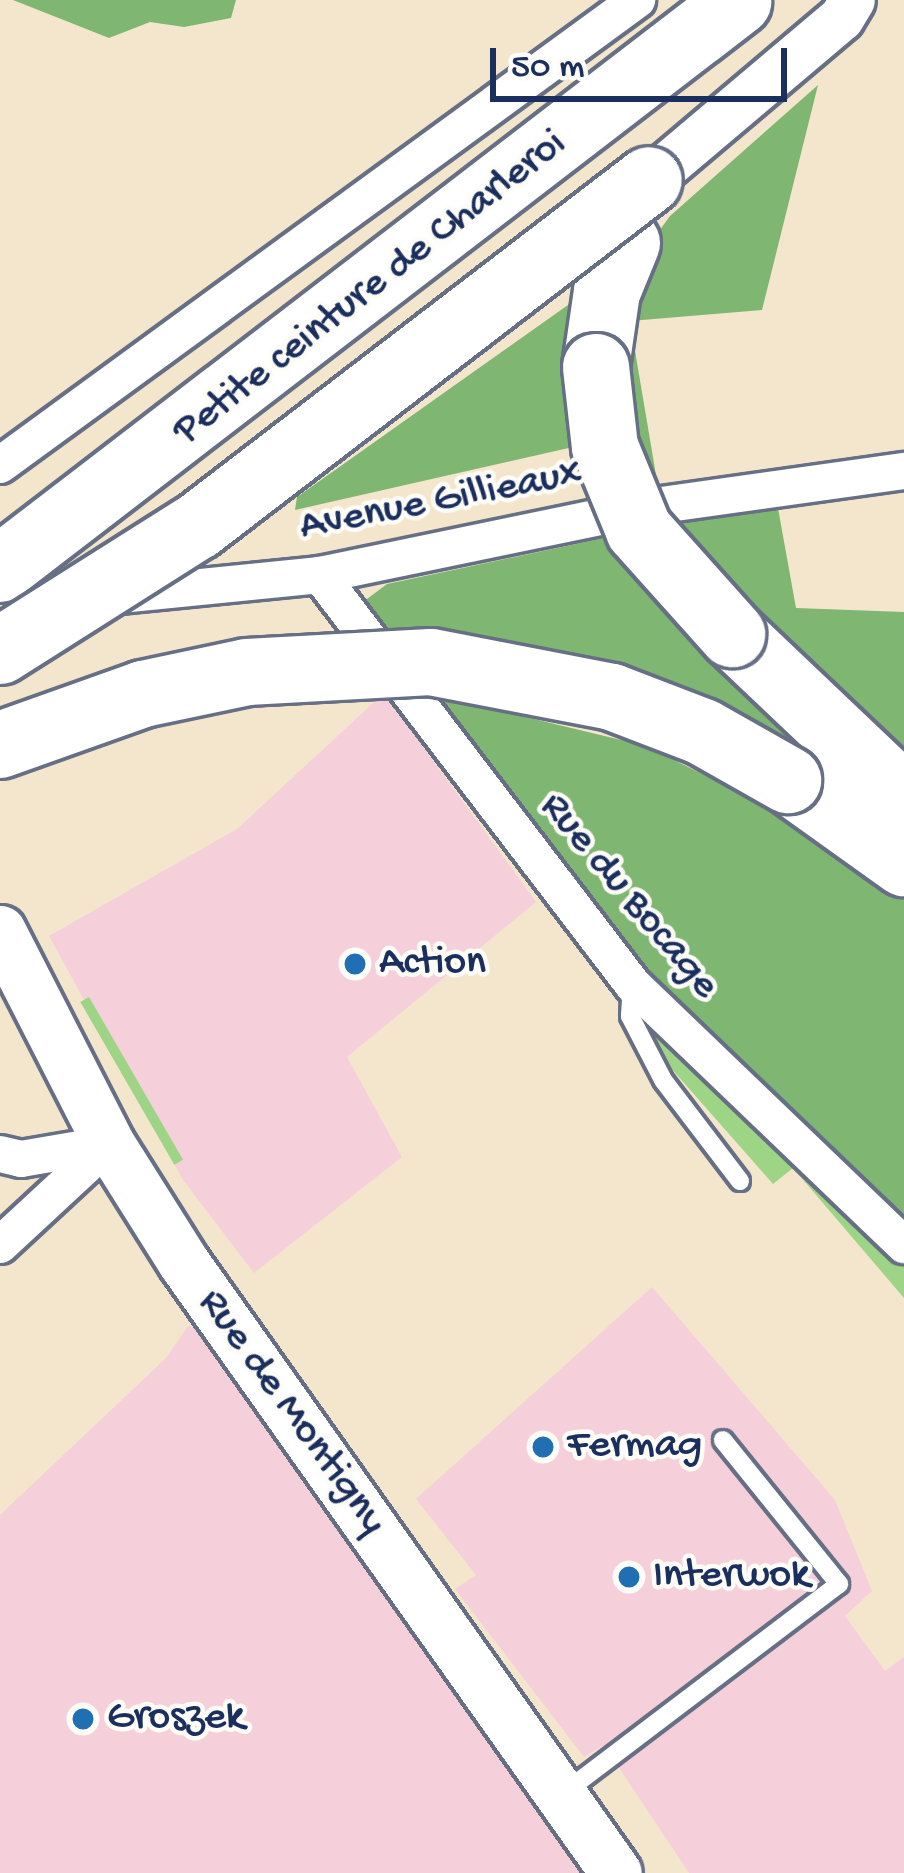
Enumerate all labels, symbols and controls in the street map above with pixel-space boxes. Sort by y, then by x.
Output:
scale bar [496,24,793,98]
text: 50 m [511,47,584,90]
street label: Petite ceinture de Charleroi [165,120,577,458]
street label: Avenue Gillieaux [296,450,586,554]
street label: Rue du Bocage [527,784,729,1010]
place label: Action [379,939,486,989]
marker: Action [342,951,368,977]
street label: Rue de Montigny [185,1280,397,1546]
place label: Fermag [567,1422,702,1472]
marker: Fermag [530,1434,556,1460]
place label: Interwok [653,1552,810,1602]
marker: Interwok [616,1564,642,1590]
place label: Groszek [107,1694,245,1744]
marker: Groszek [70,1706,96,1732]

